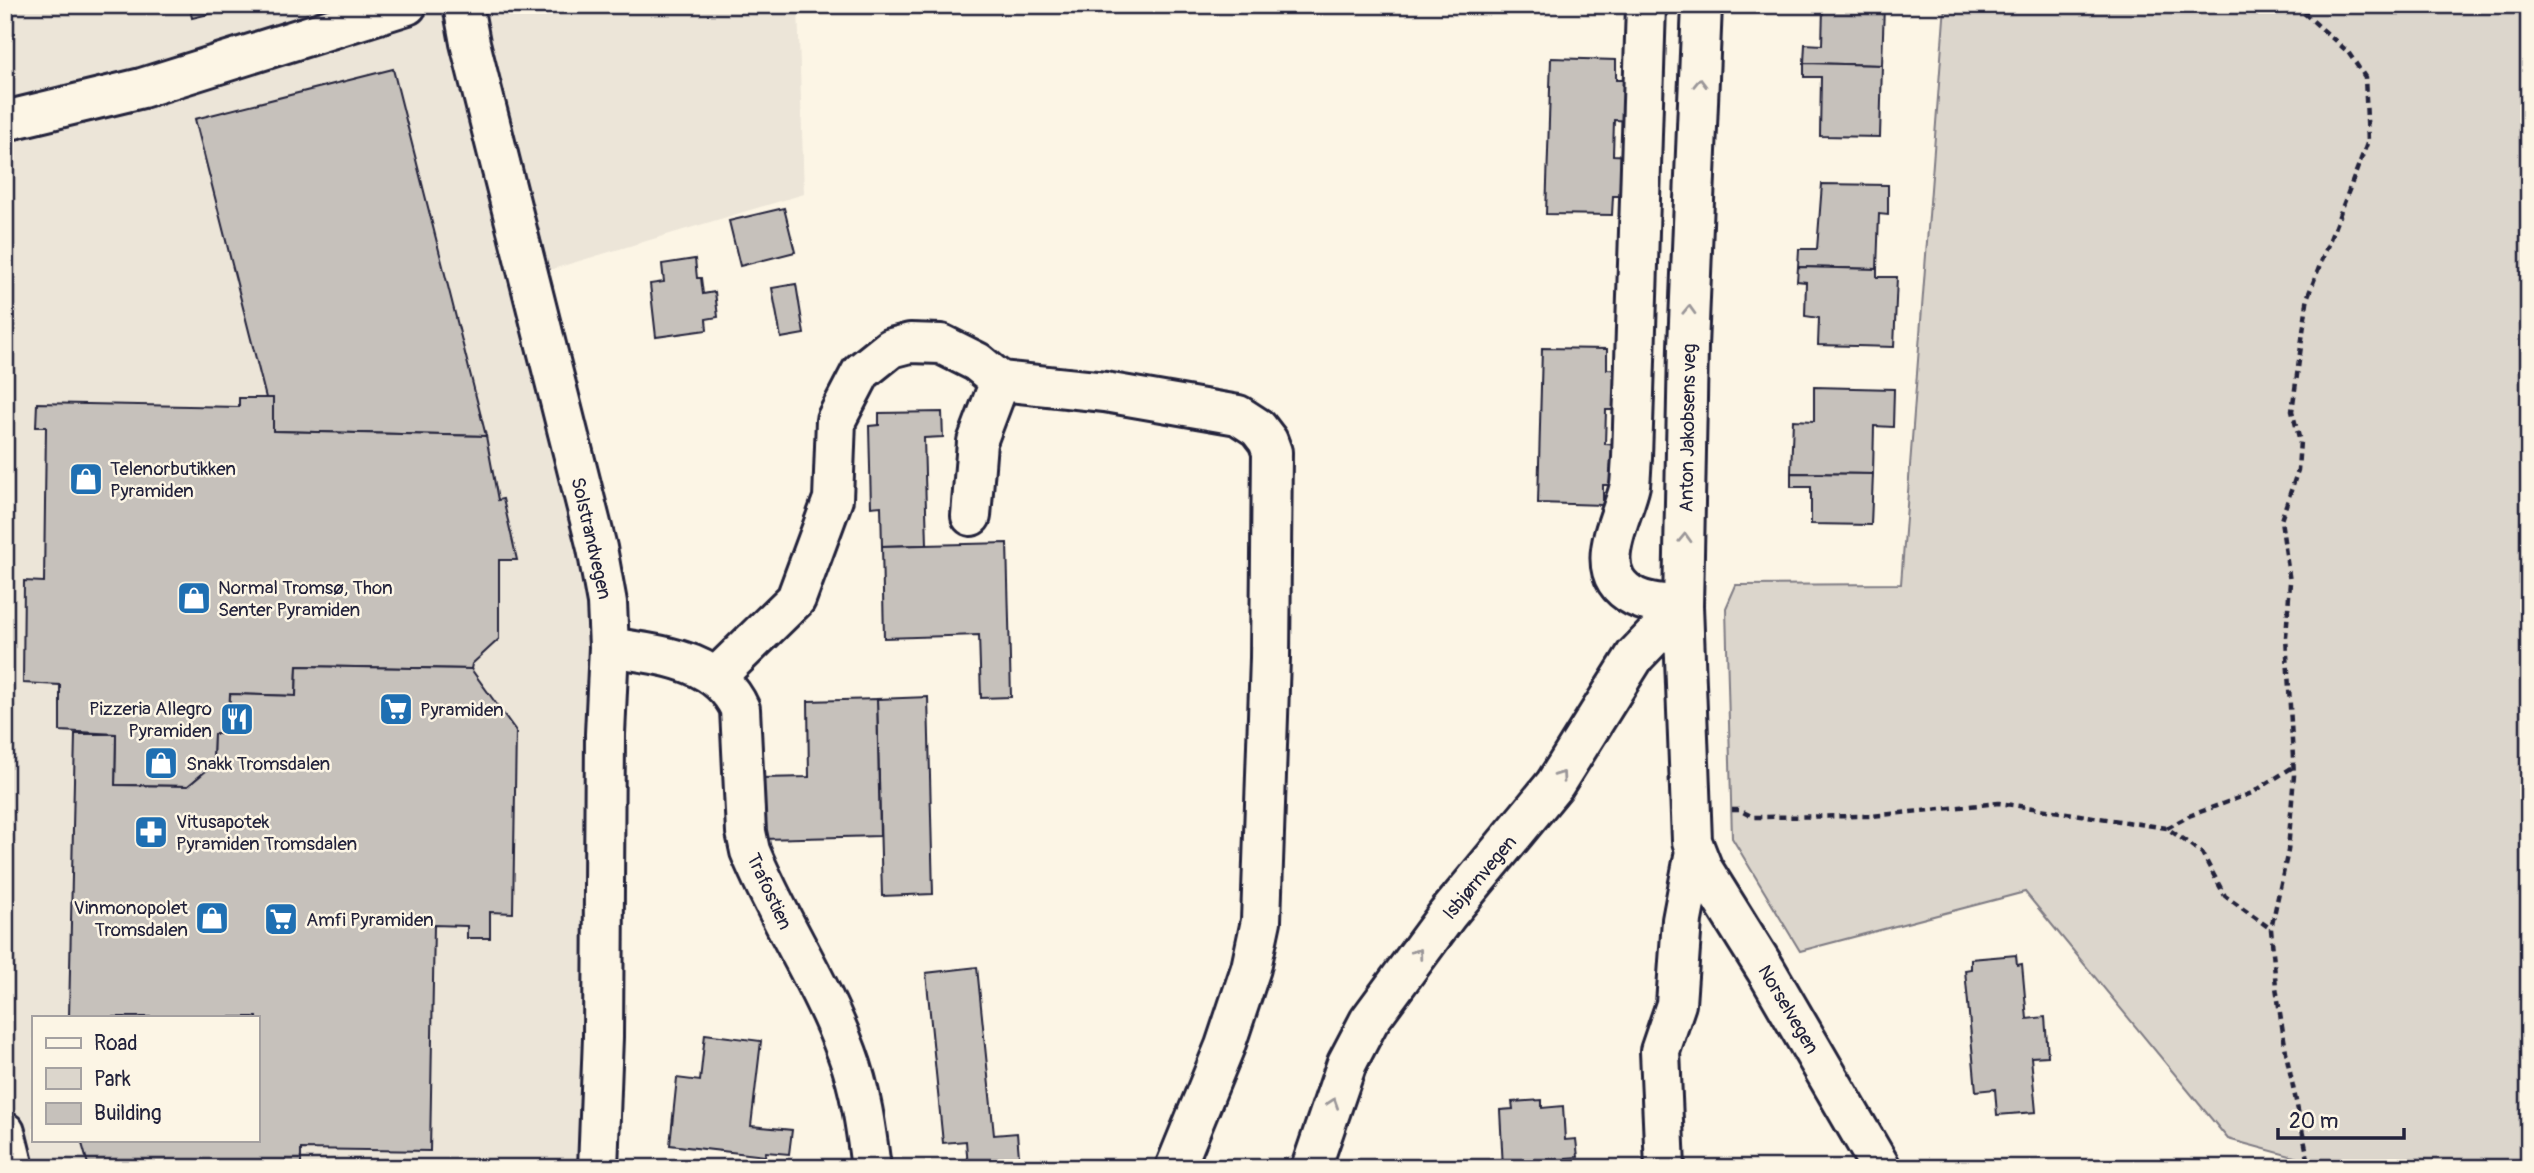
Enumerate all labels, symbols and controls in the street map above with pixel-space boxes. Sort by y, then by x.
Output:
one-way arrow [1692,77,1708,88]
one-way arrow [1681,305,1697,315]
street label: Anton Jakobsens veg [1675,343,1701,513]
place label: Telenorbutikken Pyramiden [110,457,236,503]
shop icon: Telenorbutikken Pyramiden [67,460,105,498]
street label: Solstrandvegen [565,475,617,601]
one-way arrow [1677,532,1692,543]
place label: Normal Tromsø, Thon Senter Pyramiden [218,576,393,622]
shop icon: Normal Tromsø, Thon Senter Pyramiden [175,579,213,617]
supermarket icon: Pyramiden [377,690,415,728]
place label: Pizzeria Allegro Pyramiden [89,697,212,743]
place label: Pyramiden [420,698,504,722]
restaurant icon: Pizzeria Allegro Pyramiden [218,700,256,738]
shop icon: Snakk Tromsdalen [142,744,180,782]
place label: Snakk Tromsdalen [186,752,330,776]
one-way arrow [1553,771,1565,784]
place label: Vitusapotek Pyramiden Tromsdalen [176,810,357,856]
pharmacy icon: Vitusapotek Pyramiden Tromsdalen [132,813,170,851]
street label: Isbjørnvegen [1438,831,1522,925]
street label: Trafostien [741,849,797,933]
place label: Vinmonopolet Tromsdalen [74,896,188,942]
shop icon: Vinmonopolet Tromsdalen [193,899,231,937]
supermarket icon: Amfi Pyramiden [262,900,300,938]
place label: Amfi Pyramiden [306,908,434,932]
one-way arrow [1410,948,1423,961]
street label: Norselvegen [1752,961,1824,1058]
legend [32,1016,259,1142]
text: Road [94,1030,138,1057]
text: Park [94,1066,131,1093]
scale bar [2278,1096,2404,1140]
one-way arrow [1325,1098,1339,1110]
text: Building [94,1100,161,1127]
text: 20 m [2289,1108,2338,1135]

